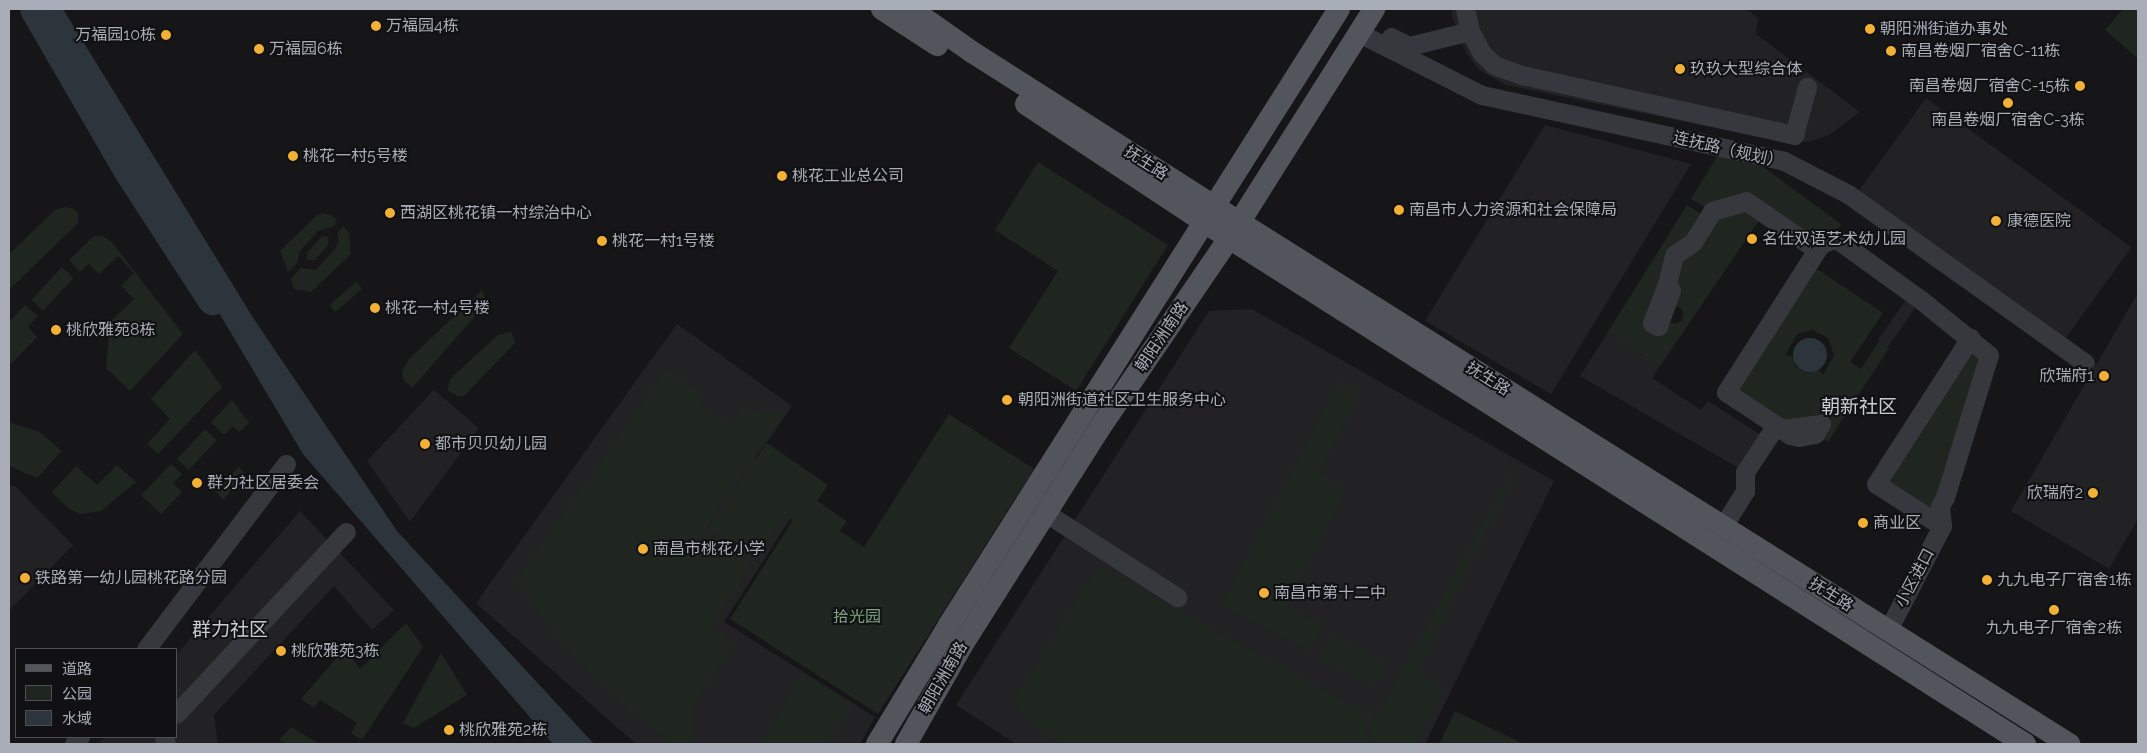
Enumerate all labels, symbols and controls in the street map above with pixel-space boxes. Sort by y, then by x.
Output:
place label: 万福园4栋 [386,16,459,36]
place label: 朝阳洲街道办事处 [1880,19,2008,39]
marker: 万福园4栋 [370,20,382,32]
marker: 朝阳洲街道办事处 [1864,23,1876,35]
place label: 万福园10栋 [75,25,156,45]
marker: 万福园10栋 [160,29,172,41]
place label: 万福园6栋 [269,39,343,59]
place label: 南昌卷烟厂宿舍C-11栋 [1901,41,2060,61]
marker: 万福园6栋 [253,43,265,55]
marker: 南昌卷烟厂宿舍C-11栋 [1885,45,1897,57]
place label: 玖玖大型综合体 [1690,59,1802,79]
marker: 玖玖大型综合体 [1674,63,1686,75]
place label: 南昌卷烟厂宿舍C-15栋 [1909,76,2070,96]
marker: 南昌卷烟厂宿舍C-15栋 [2074,80,2086,92]
marker: 南昌卷烟厂宿舍C-3栋 [2002,97,2014,109]
place label: 南昌卷烟厂宿舍C-3栋 [1931,110,2085,130]
street label: 连抚路（规划） [1671,128,1785,172]
street label: 抚生路 [1121,142,1171,184]
place label: 桃花一村5号楼 [303,146,408,166]
marker: 桃花一村5号楼 [287,150,299,162]
place label: 桃花工业总公司 [792,166,904,186]
marker: 桃花工业总公司 [776,170,788,182]
place label: 南昌市人力资源和社会保障局 [1409,200,1617,220]
place label: 西湖区桃花镇一村综治中心 [400,203,592,223]
marker: 南昌市人力资源和社会保障局 [1393,204,1405,216]
marker: 西湖区桃花镇一村综治中心 [384,207,396,219]
place label: 康德医院 [2007,211,2071,231]
marker: 康德医院 [1989,214,2003,228]
place label: 名仕双语艺术幼儿园 [1762,229,1906,249]
place label: 桃花一村1号楼 [612,231,715,251]
marker: 名仕双语艺术幼儿园 [1746,233,1758,245]
marker: 桃花一村1号楼 [596,235,608,247]
place label: 桃花一村4号楼 [385,298,490,318]
street label: 朝阳洲南路 [1132,298,1192,376]
marker: 桃花一村4号楼 [369,302,381,314]
place label: 桃欣雅苑8栋 [66,320,155,340]
marker: 桃欣雅苑8栋 [50,324,62,336]
street label: 抚生路 [1463,358,1513,400]
place label: 欣瑞府1 [2039,366,2094,386]
marker: 欣瑞府1 [2098,370,2110,382]
place label: 朝阳洲街道社区卫生服务中心 [1018,390,1226,410]
marker: 朝阳洲街道社区卫生服务中心 [1000,393,1014,407]
district label: 朝新社区 [1821,396,1897,418]
place label: 都市贝贝幼儿园 [435,434,547,454]
marker: 都市贝贝幼儿园 [419,438,431,450]
place label: 群力社区居委会 [207,473,319,493]
marker: 群力社区居委会 [191,477,203,489]
place label: 欣瑞府2 [2027,483,2083,503]
marker: 欣瑞府2 [2087,487,2099,499]
place label: 商业区 [1873,513,1921,533]
marker: 商业区 [1857,517,1869,529]
place label: 南昌市桃花小学 [653,539,765,559]
marker: 南昌市桃花小学 [637,543,649,555]
street label: 小区进口 [1892,545,1938,611]
place label: 铁路第一幼儿园桃花路分园 [35,568,227,588]
place label: 九九电子厂宿舍1栋 [1997,570,2132,590]
marker: 铁路第一幼儿园桃花路分园 [19,572,31,584]
street label: 抚生路 [1806,574,1856,616]
marker: 九九电子厂宿舍1栋 [1981,574,1993,586]
place label: 南昌市第十二中 [1274,583,1386,603]
marker: 南昌市第十二中 [1258,587,1270,599]
marker: 九九电子厂宿舍2栋 [2048,604,2060,616]
park label: 拾光园 [833,607,881,627]
place label: 九九电子厂宿舍2栋 [1986,618,2122,638]
district label: 群力社区 [192,619,268,641]
street label: 朝阳洲南路 [915,639,971,717]
place label: 桃欣雅苑3栋 [291,641,380,661]
marker: 桃欣雅苑3栋 [275,645,287,657]
legend [15,648,178,738]
text: 道路 [62,660,92,678]
text: 公园 [62,685,92,703]
text: 水域 [62,710,92,728]
place label: 桃欣雅苑2栋 [459,720,547,740]
marker: 桃欣雅苑2栋 [443,724,455,736]

